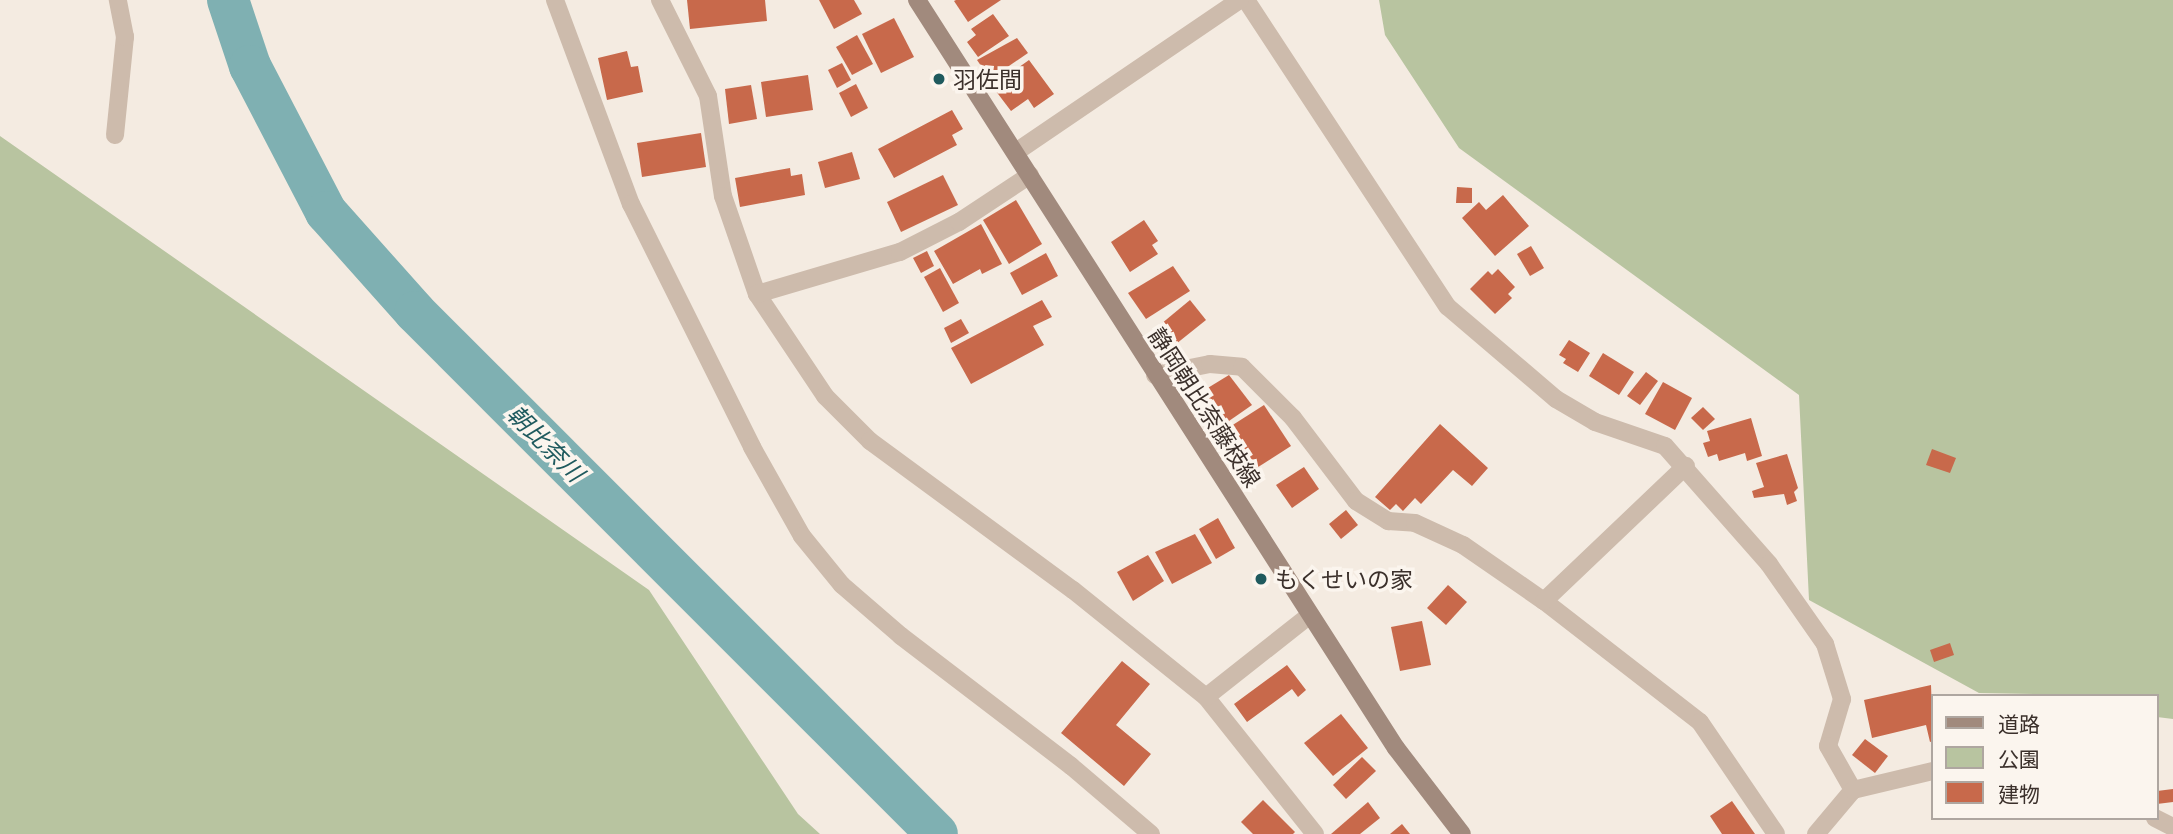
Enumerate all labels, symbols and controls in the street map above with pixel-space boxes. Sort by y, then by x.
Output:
place label: 羽佐間 [953,65,1022,93]
marker: 羽佐間 [931,71,947,87]
street label: 静岡朝比奈藤枝線 [1143,322,1267,492]
water label: 朝比奈川 [502,399,590,487]
place label: もくせいの家 [1275,565,1413,593]
marker: もくせいの家 [1253,571,1269,587]
legend [1932,694,2159,820]
text: 道路 [1998,710,2040,738]
text: 公園 [1998,745,2040,773]
text: 建物 [1998,780,2040,808]

